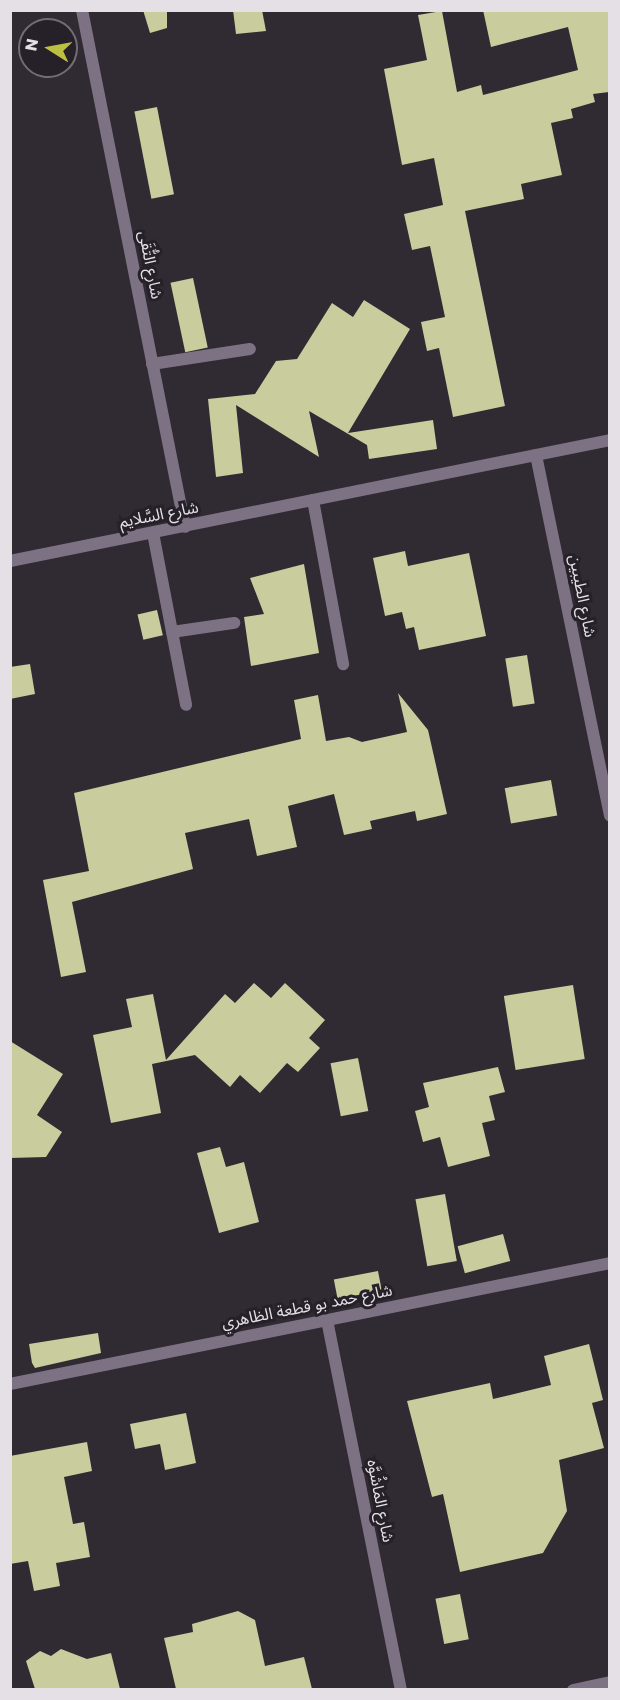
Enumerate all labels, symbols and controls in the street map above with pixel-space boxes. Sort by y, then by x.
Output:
north arrow [18,18,78,78]
text: N [19,37,44,53]
street label: شارع التُّقَى [134,229,166,301]
street label: شارع السَّلايم [118,498,200,532]
street label: شارع الطيبين [565,553,599,639]
street label: شارع حمد بو قطعة الظاهري [220,1281,394,1333]
street label: شارع المَاشُوَّه [363,1458,397,1544]

